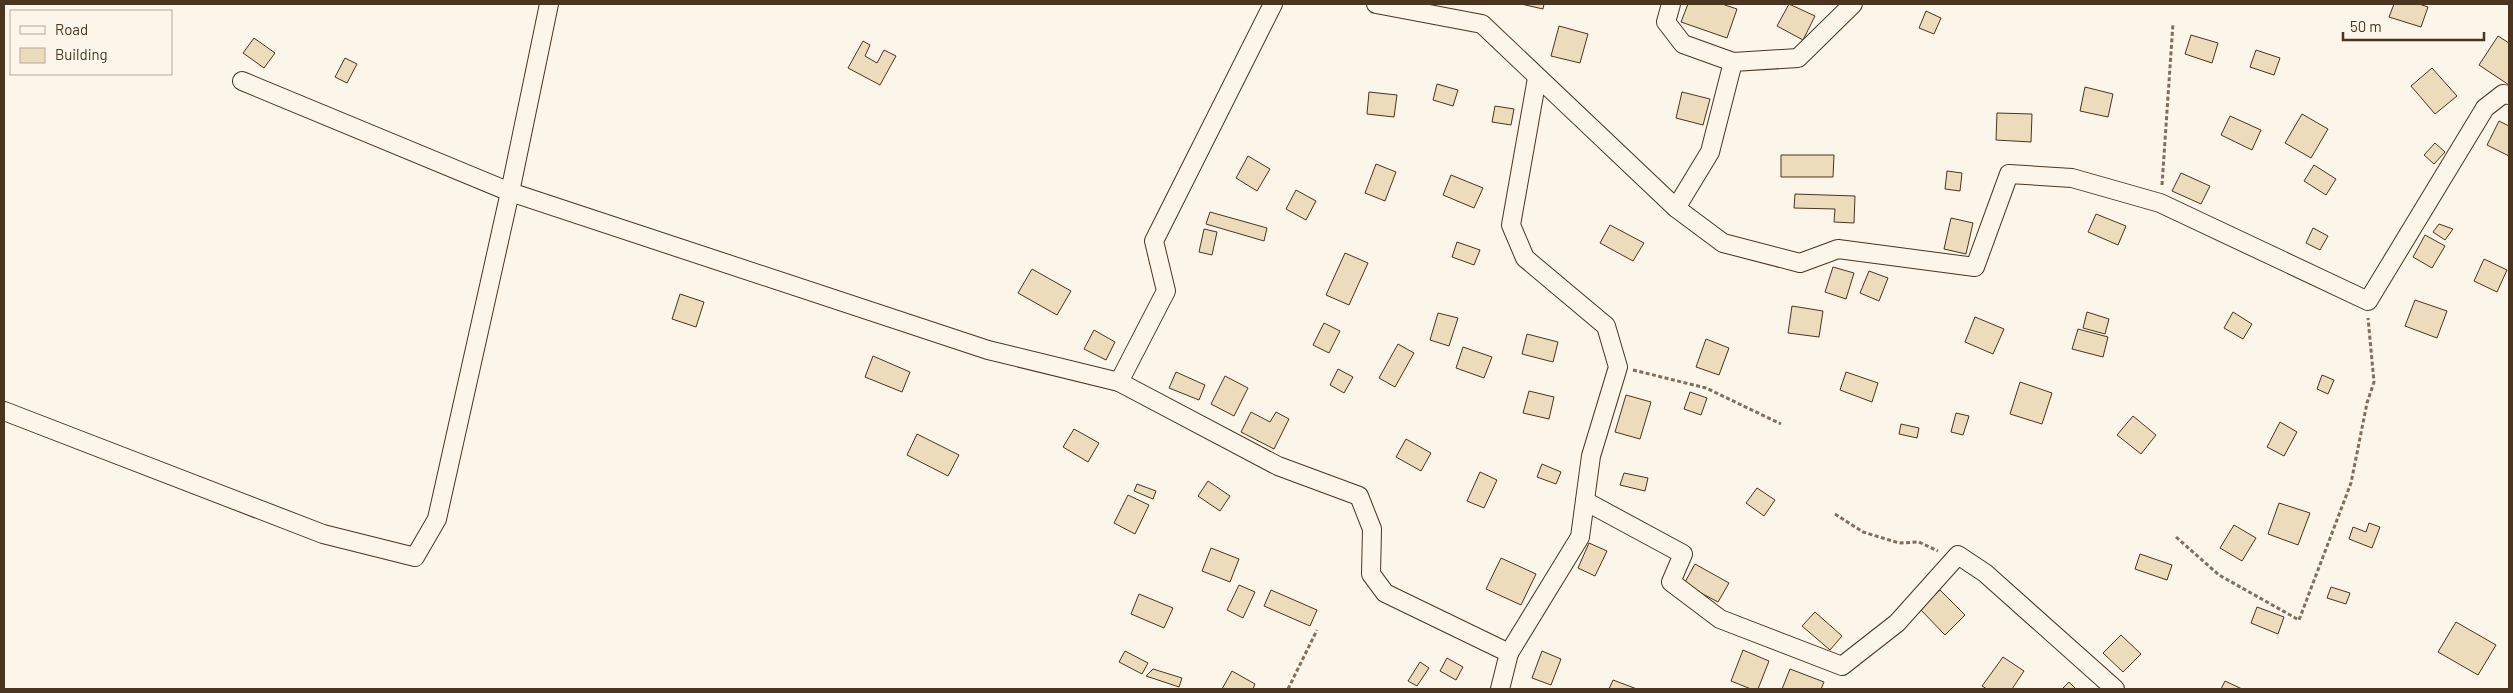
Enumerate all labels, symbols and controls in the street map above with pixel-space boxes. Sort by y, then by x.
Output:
legend [10,10,172,75]
scale bar [2343,10,2484,42]
text: 50 m [2350,17,2382,35]
text: Road [55,20,88,38]
text: Building [55,45,108,63]

